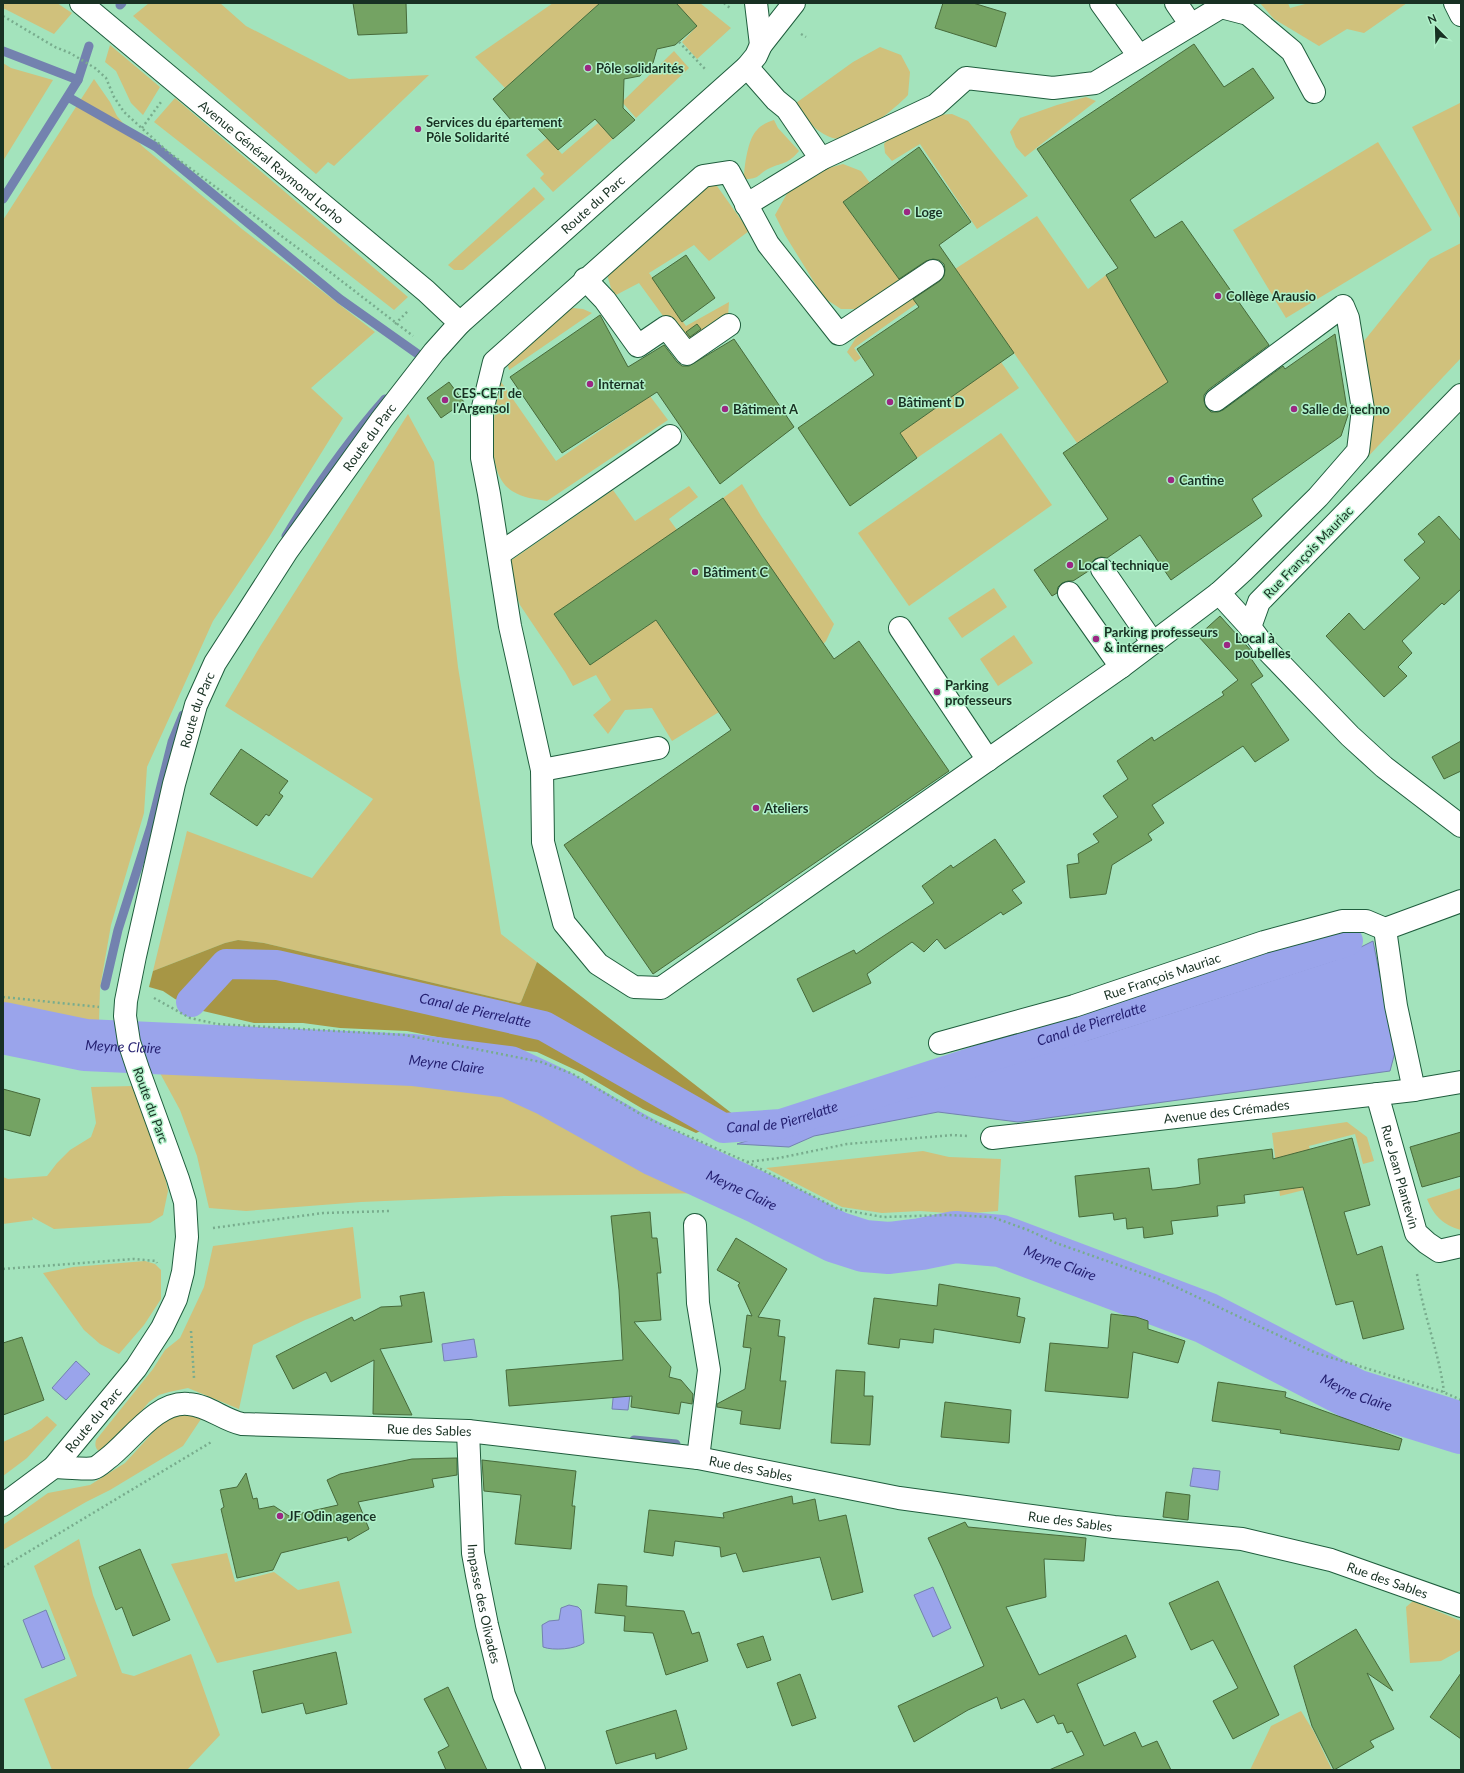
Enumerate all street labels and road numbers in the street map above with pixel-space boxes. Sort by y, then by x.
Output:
street label: Avenue Général Raymond Lorho [195,97,347,227]
street label: Route du Parc [558,172,628,237]
street label: Route du Parc [339,400,399,474]
street label: Rue François Mauriac [1260,503,1356,601]
street label: Route du Parc [176,669,218,750]
street label: Rue François Mauriac [1102,949,1223,1003]
street label: Route du Parc [130,1065,172,1145]
street label: Avenue des Crémades [1163,1096,1291,1126]
street label: Rue Jean Plantevin [1378,1123,1422,1231]
street label: Route du Parc [62,1384,125,1456]
street label: Rue des Sables [387,1420,473,1439]
street label: Rue des Sables [708,1452,794,1485]
street label: Rue des Sables [1027,1508,1114,1535]
street label: Impasse des Olivades [465,1544,504,1666]
street label: Rue des Sables [1345,1558,1430,1602]

